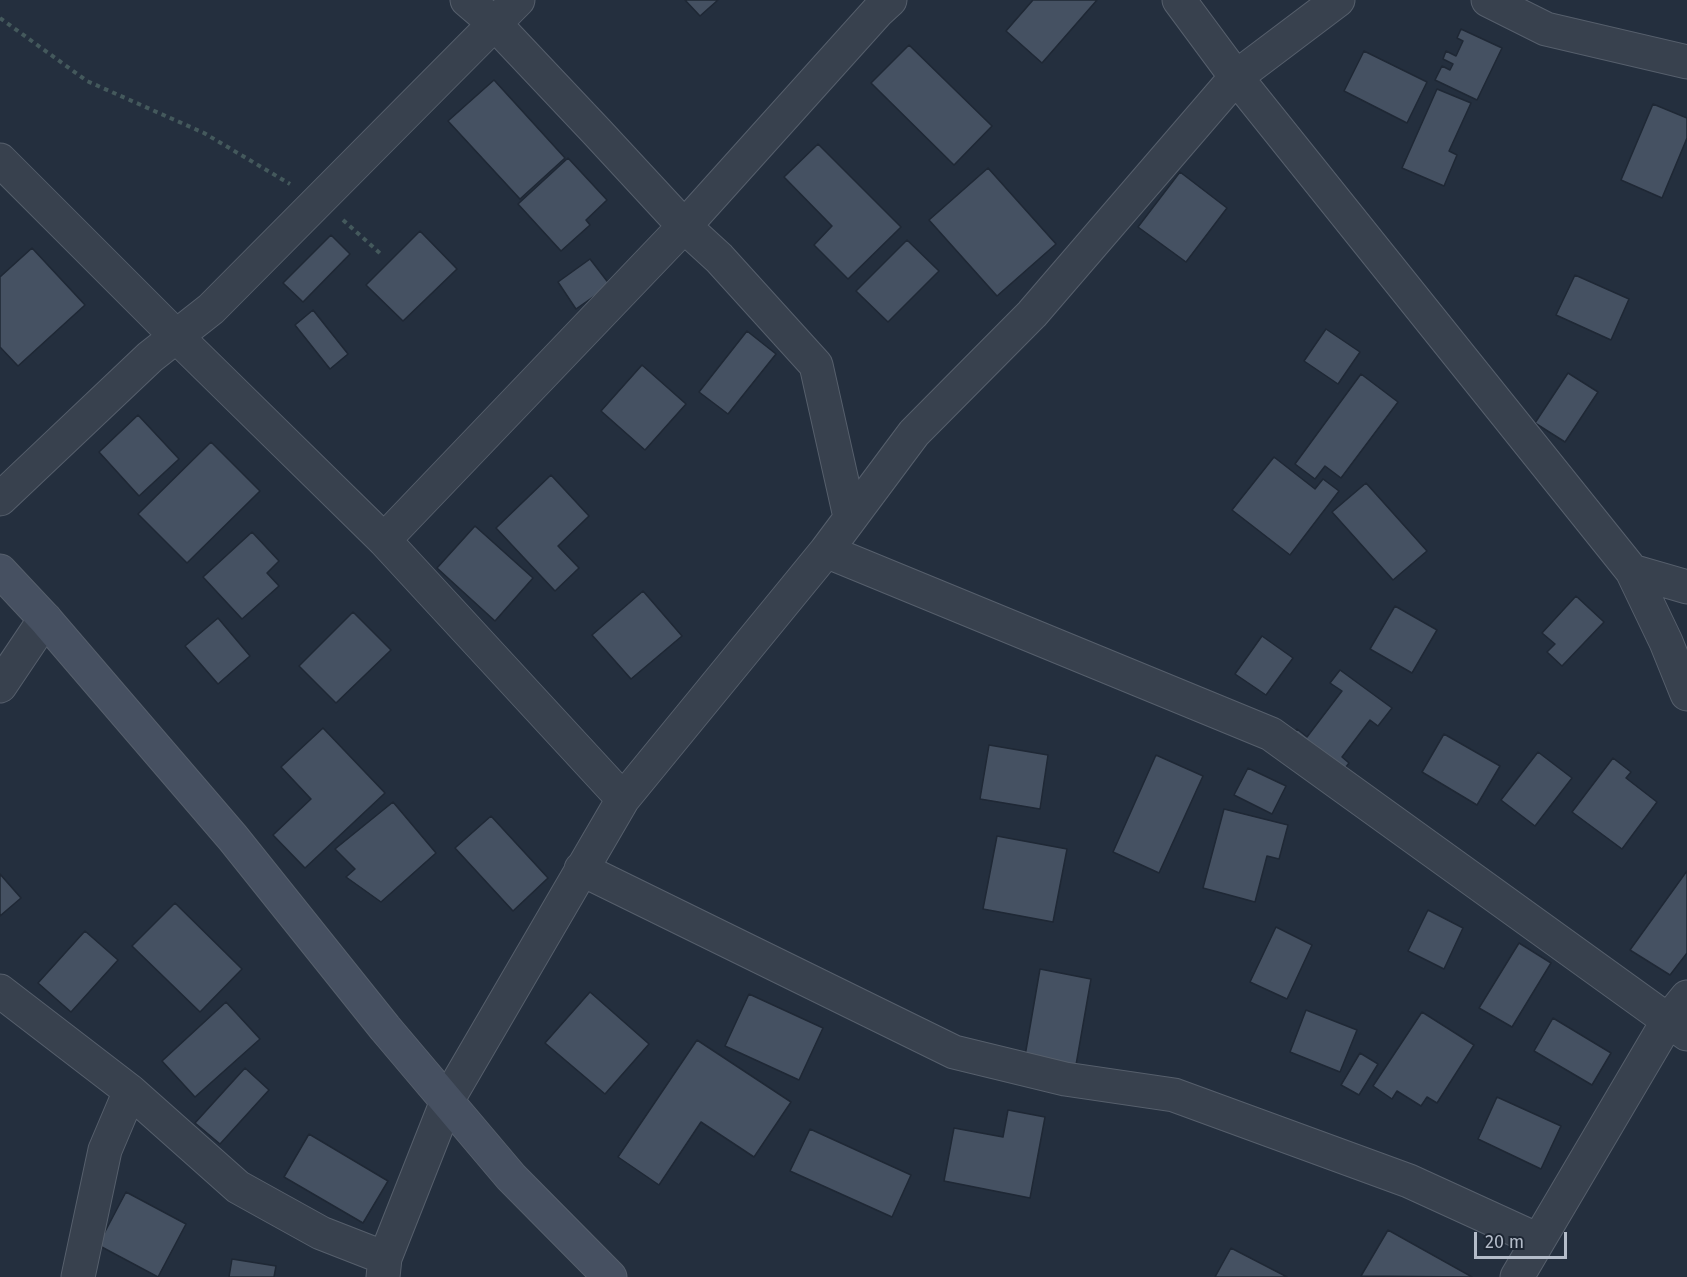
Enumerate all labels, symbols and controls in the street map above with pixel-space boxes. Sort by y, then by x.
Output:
scale bar [1477,1220,1570,1258]
text: 20 m [1485,1231,1524,1253]

